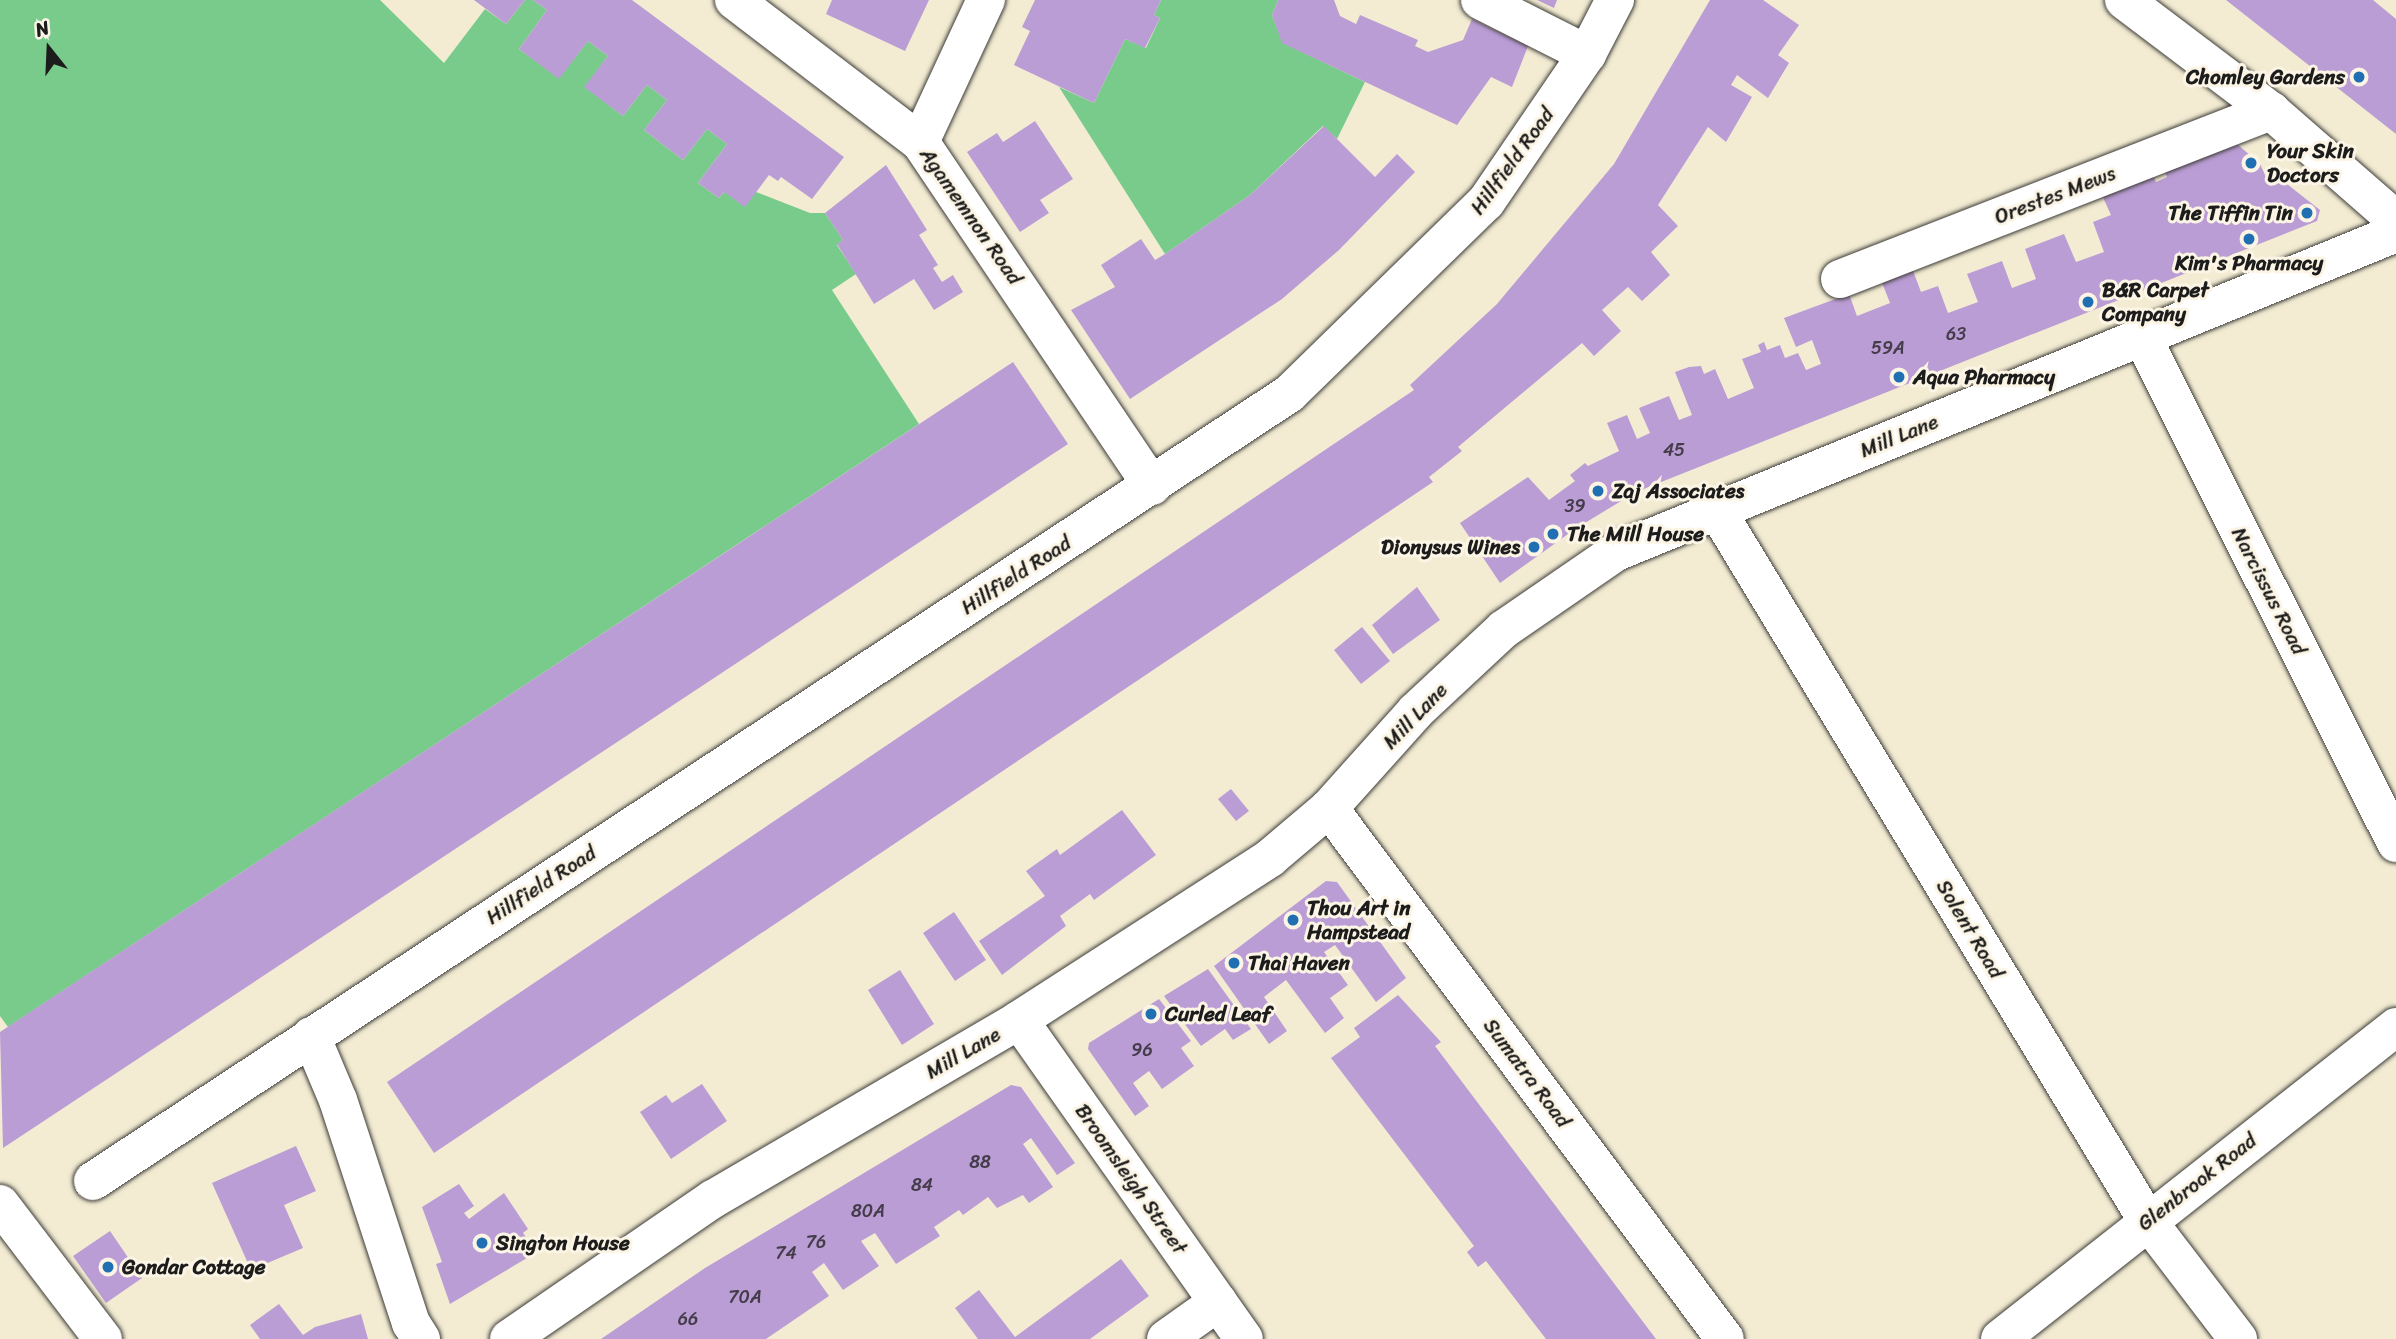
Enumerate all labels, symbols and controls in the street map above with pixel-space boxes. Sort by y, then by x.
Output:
text: N [31,11,54,46]
north arrow [14,14,84,84]
place label: Chomley Gardens [2186,64,2345,90]
marker: Chomley Gardens [2351,69,2367,85]
street label: Hillfield Road [1465,102,1559,220]
place label: Your Skin Doctors [2267,138,2354,188]
street label: Agamemnon Road [914,143,1028,289]
marker: Your Skin Doctors [2241,153,2261,173]
street label: Orestes Mews [1990,160,2120,230]
place label: The Tiffin Tin [2167,200,2293,226]
marker: The Tiffin Tin [2299,205,2315,221]
marker: Kim's Pharmacy [2241,231,2257,247]
place label: Kim's Pharmacy [2175,250,2323,276]
place label: B&R Carpet Company [2102,277,2209,327]
marker: B&R Carpet Company [2080,294,2096,310]
house number: 63 [1946,323,1966,345]
house number: 59A [1871,337,1905,359]
place label: Aqua Pharmacy [1913,364,2055,390]
marker: Aqua Pharmacy [1891,369,1907,385]
street label: Mill Lane [1856,409,1942,463]
house number: 45 [1663,439,1685,461]
place label: Zaj Associates [1612,478,1746,504]
marker: Zaj Associates [1590,483,1606,499]
house number: 39 [1565,495,1585,517]
place label: The Mill House [1567,521,1703,547]
street label: Narcissus Road [2226,523,2312,659]
marker: The Mill House [1545,526,1561,542]
street label: Hillfield Road [956,530,1076,620]
place label: Dionysus Wines [1380,534,1520,560]
marker: Dionysus Wines [1526,539,1542,555]
street label: Mill Lane [1377,677,1453,755]
street label: Hillfield Road [481,840,601,930]
street label: Solent Road [1931,875,2009,983]
place label: Thou Art in Hampstead [1307,895,1411,945]
marker: Thou Art in Hampstead [1285,912,1301,928]
place label: Thai Haven [1248,950,1350,976]
marker: Thai Haven [1226,955,1242,971]
place label: Curled Leaf [1165,1001,1272,1027]
marker: Curled Leaf [1143,1006,1159,1022]
street label: Sumatra Road [1478,1014,1576,1132]
street label: Mill Lane [921,1021,1005,1085]
house number: 96 [1131,1039,1153,1061]
street label: Broomsleigh Street [1070,1099,1192,1259]
street label: Glenbrook Road [2133,1128,2261,1236]
house number: 88 [969,1151,991,1173]
house number: 84 [911,1174,933,1196]
house number: 80A [851,1200,885,1222]
place label: Sington House [496,1230,629,1256]
house number: 76 [806,1231,826,1253]
marker: Sington House [474,1235,490,1251]
house number: 74 [775,1242,797,1264]
place label: Gondar Cottage [122,1254,265,1280]
marker: Gondar Cottage [100,1259,116,1275]
house number: 70A [728,1286,762,1308]
house number: 66 [678,1308,698,1330]

